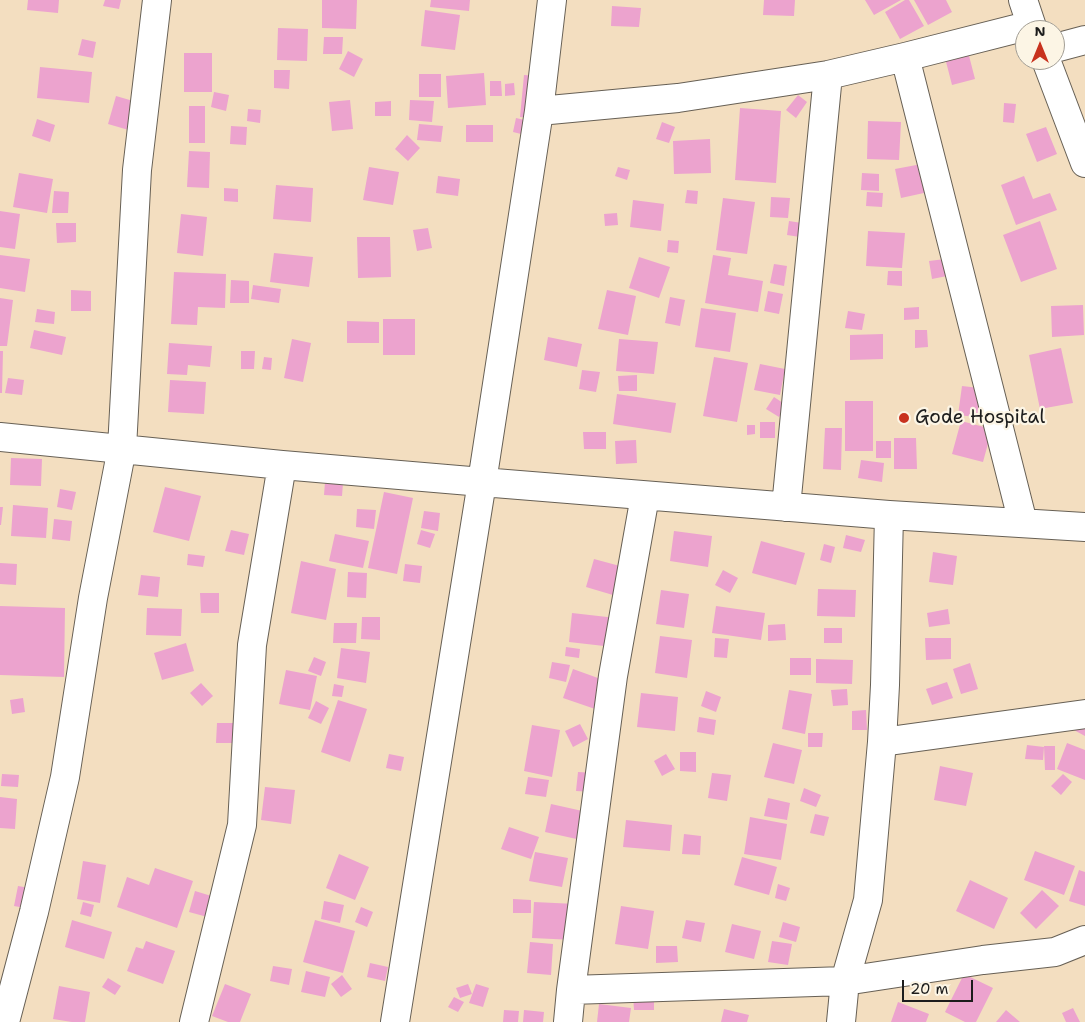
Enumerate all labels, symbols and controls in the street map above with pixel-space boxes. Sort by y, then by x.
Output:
north arrow [1015,20,1065,70]
text: N [1034,22,1046,40]
place label: Gode Hospital [915,407,1045,429]
marker: Gode Hospital [897,411,911,425]
scale bar [905,970,976,1002]
text: 20 m [910,979,949,999]

